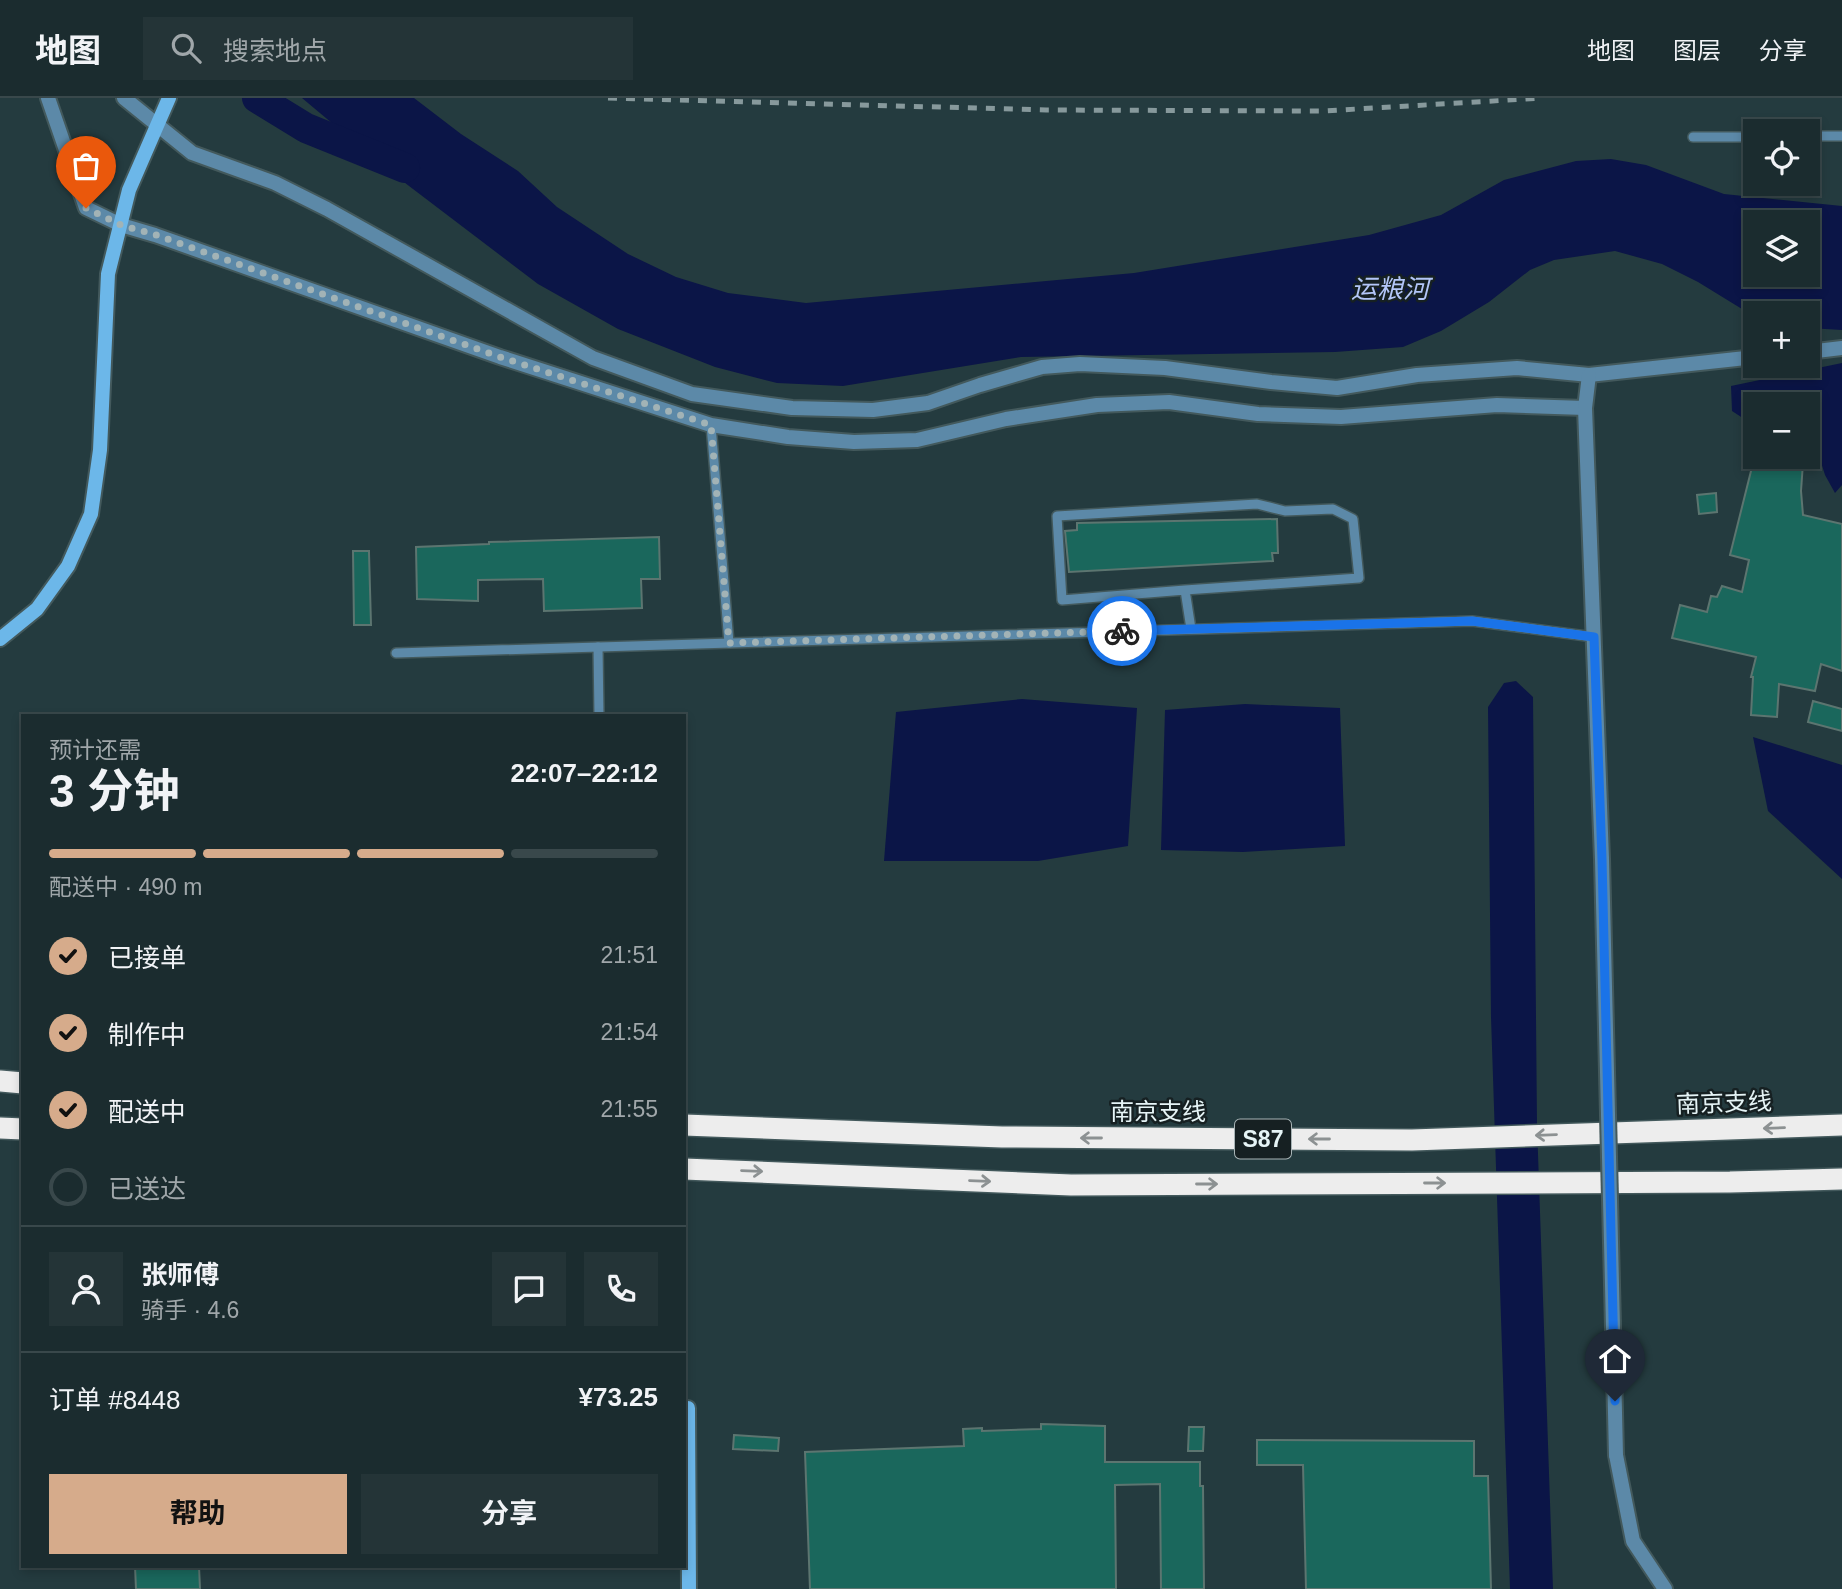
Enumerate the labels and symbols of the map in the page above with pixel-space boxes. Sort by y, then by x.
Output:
pin [56,136,116,208]
water label: 运粮河 [1351,274,1434,304]
courier [1087,596,1157,666]
street label: 南京支线 [1676,1087,1772,1118]
street label: 南京支线 [1110,1098,1206,1125]
road number: S87 [1235,1120,1291,1158]
one-way arrow [1763,1121,1786,1134]
one-way arrow [1535,1129,1558,1142]
one-way arrow [1080,1131,1103,1144]
one-way arrow [1308,1132,1331,1146]
one-way arrow [741,1165,764,1178]
one-way arrow [968,1174,991,1187]
one-way arrow [1423,1176,1446,1190]
one-way arrow [1195,1177,1218,1191]
pin [1585,1329,1645,1401]

